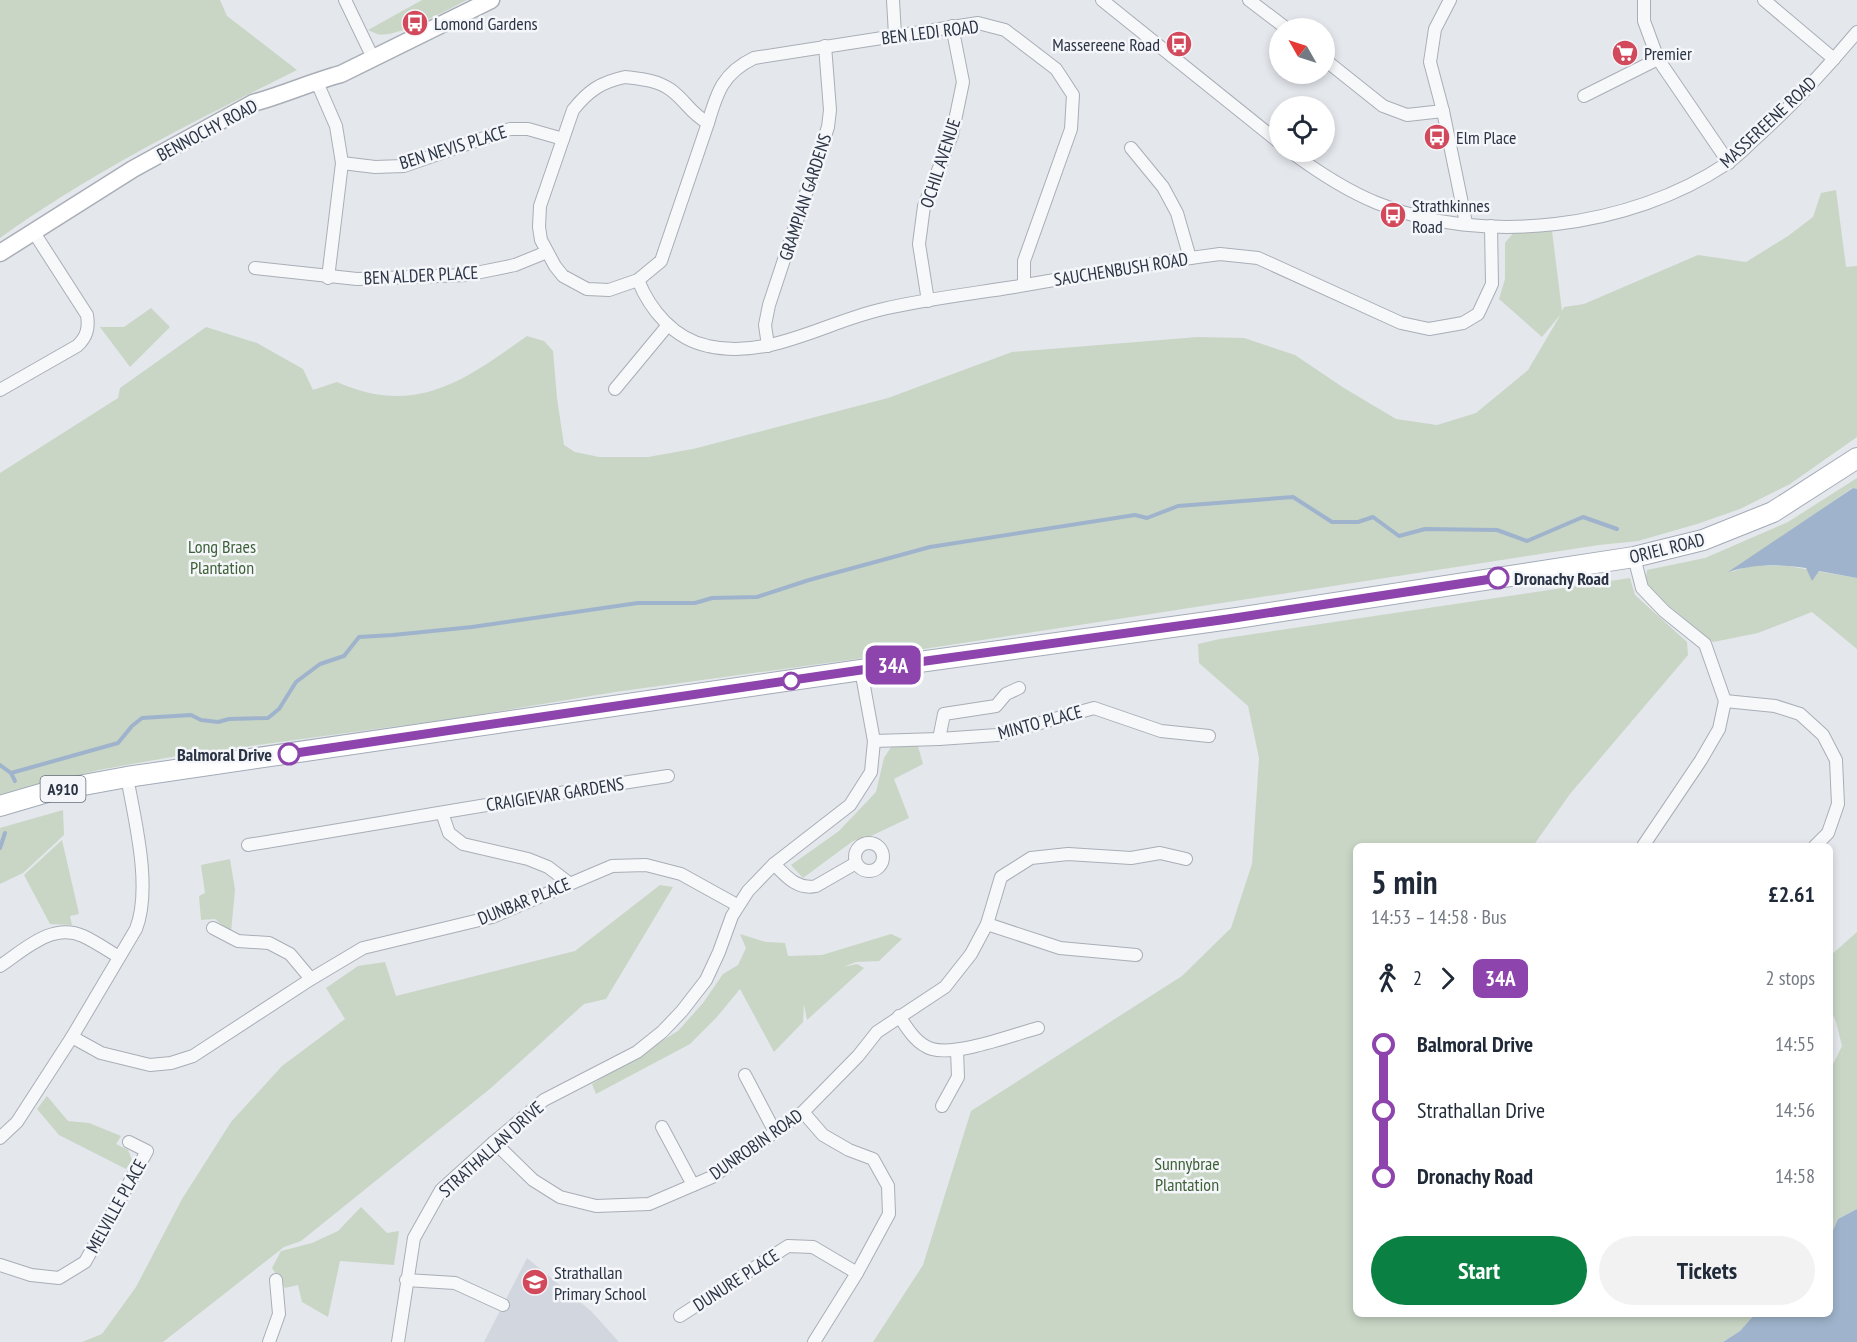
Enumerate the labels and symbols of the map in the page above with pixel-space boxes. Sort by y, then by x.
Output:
bus stop icon: Lomond Gardens [400,8,430,38]
place label: Lomond Gardens [434,12,538,35]
street label: BEN LEDI ROAD [880,15,980,49]
north arrow [1269,18,1335,84]
bus stop icon: Massereene Road [1164,29,1194,59]
place label: Massereene Road [1052,33,1160,56]
supermarket icon: Premier [1610,38,1640,68]
place label: Premier [1644,42,1692,65]
street label: MASSEREENE ROAD [1715,71,1821,173]
street label: BENNOCHY ROAD [153,94,261,166]
street label: OCHIL AVENUE [915,115,965,211]
street label: BEN NEVIS PLACE [397,120,509,174]
bus stop icon: Elm Place [1422,122,1452,152]
place label: Elm Place [1456,126,1517,149]
street label: GRAMPIAN GARDENS [774,130,836,263]
place label: Strathkinnes Road [1412,194,1490,238]
bus stop icon: Strathkinnes Road [1378,200,1408,230]
street label: SAUCHENBUSH ROAD [1052,247,1190,291]
street label: BEN ALDER PLACE [363,261,479,289]
street label: ORIEL ROAD [1627,528,1707,568]
park label: Long Braes Plantation [188,535,256,579]
marker: Dronachy Road [1487,567,1509,589]
place label: Dronachy Road [1514,567,1609,590]
line badge: 34A [858,646,928,684]
unlabelled marker [782,672,800,690]
street label: MINTO PLACE [995,700,1085,744]
place label: Balmoral Drive [177,743,272,766]
marker: Balmoral Drive [278,743,300,765]
street label: CRAIGIEVAR GARDENS [484,772,626,816]
road number: A910 [40,776,86,802]
street label: DUNBAR PLACE [474,872,574,930]
street label: STRATHALLAN DRIVE [434,1096,548,1202]
street label: DUNROBIN ROAD [705,1104,807,1184]
park label: Sunnybrae Plantation [1154,1152,1220,1196]
street label: MELVILLE PLACE [81,1155,151,1257]
street label: DUNURE PLACE [689,1244,783,1316]
place label: Strathallan Primary School [554,1261,647,1305]
school or university icon: Strathallan Primary School [520,1267,550,1297]

